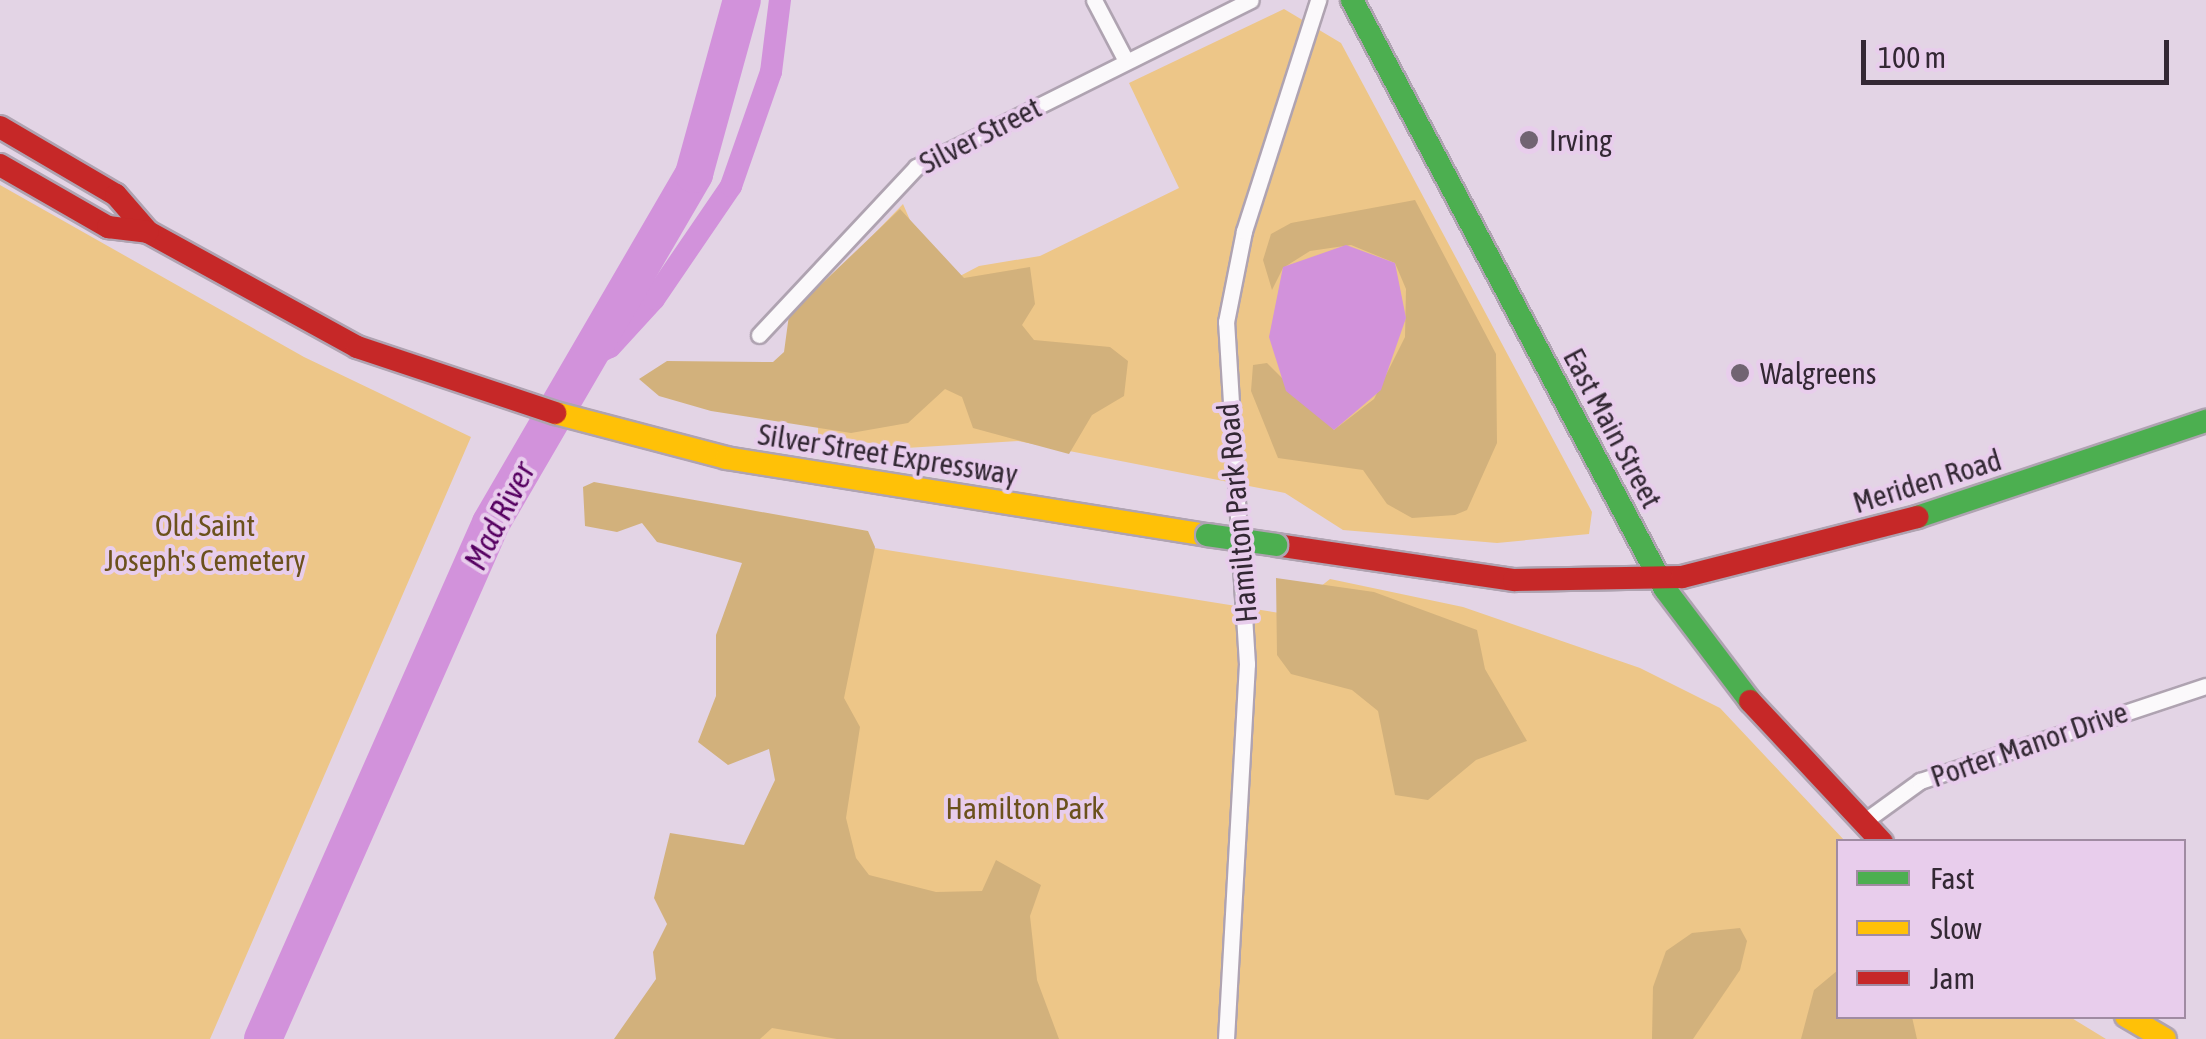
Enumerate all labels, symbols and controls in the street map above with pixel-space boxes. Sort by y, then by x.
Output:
scale bar [1866,20,2174,82]
text: 100 m [1878,40,1946,74]
street label: Silver Street [913,89,1047,181]
place label: Irving [1549,122,1612,158]
marker: Irving [1518,129,1540,151]
street label: East Main Street [1556,342,1670,514]
place label: Walgreens [1760,355,1876,391]
marker: Walgreens [1729,362,1751,384]
street label: Hamilton Park Road [1209,402,1265,624]
street label: Silver Street Expressway [756,416,1020,492]
street label: Meriden Road [1848,441,2006,521]
water label: Mad River [457,456,543,576]
park label: Old Saint Joseph's Cemetery [104,507,306,578]
street label: Porter Manor Drive [1926,693,2132,795]
park label: Hamilton Park [945,790,1105,826]
legend [1836,839,2186,1019]
text: Fast [1930,861,1975,895]
text: Slow [1930,911,1982,945]
text: Jam [1930,961,1975,995]

